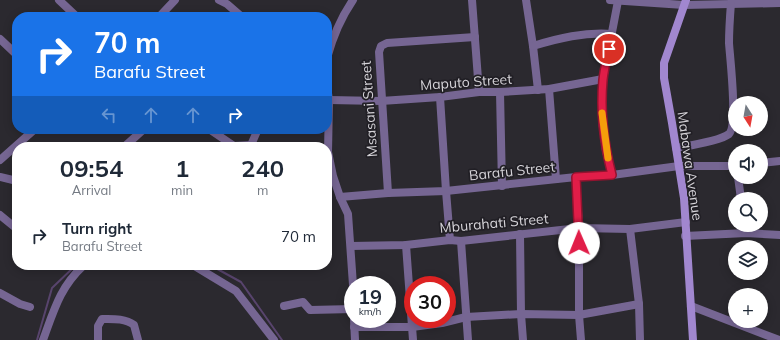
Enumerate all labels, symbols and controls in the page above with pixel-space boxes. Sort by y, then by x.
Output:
text: 70 m [94,25,160,60]
icon: right [28,28,80,80]
pin [592,32,626,66]
icon: arrive [598,38,620,60]
text: Barafu Street [94,60,205,83]
street label: Msasani Street [357,60,381,158]
street label: Maputo Street [419,70,513,94]
north arrow [728,96,768,136]
map controls [728,96,768,328]
icon: left [98,104,120,126]
icon: ahead [140,104,162,126]
icon: ahead [182,104,204,126]
icon: right [224,104,246,126]
street label: Mabawa Avenue [673,110,707,222]
button: sound [728,144,768,184]
text: 09:54 [60,153,123,183]
text: 1 [175,153,189,183]
text: 240 [241,153,284,183]
street label: Barafu Street [468,158,556,184]
text: Arrival [72,182,111,198]
text: min [171,182,193,198]
text: m [257,182,268,198]
button: search [728,192,768,232]
street label: Mburahati Street [439,209,549,237]
text: Turn right [62,219,132,238]
position arrow [558,222,600,264]
icon: right [28,225,50,247]
text: 70 m [281,227,316,246]
text: Barafu Street [62,238,142,254]
button: layers [728,240,768,280]
speed limit sign: 30 [404,276,456,328]
text: 19 [358,284,382,309]
button: + [728,288,768,328]
text: km/h [359,305,381,318]

